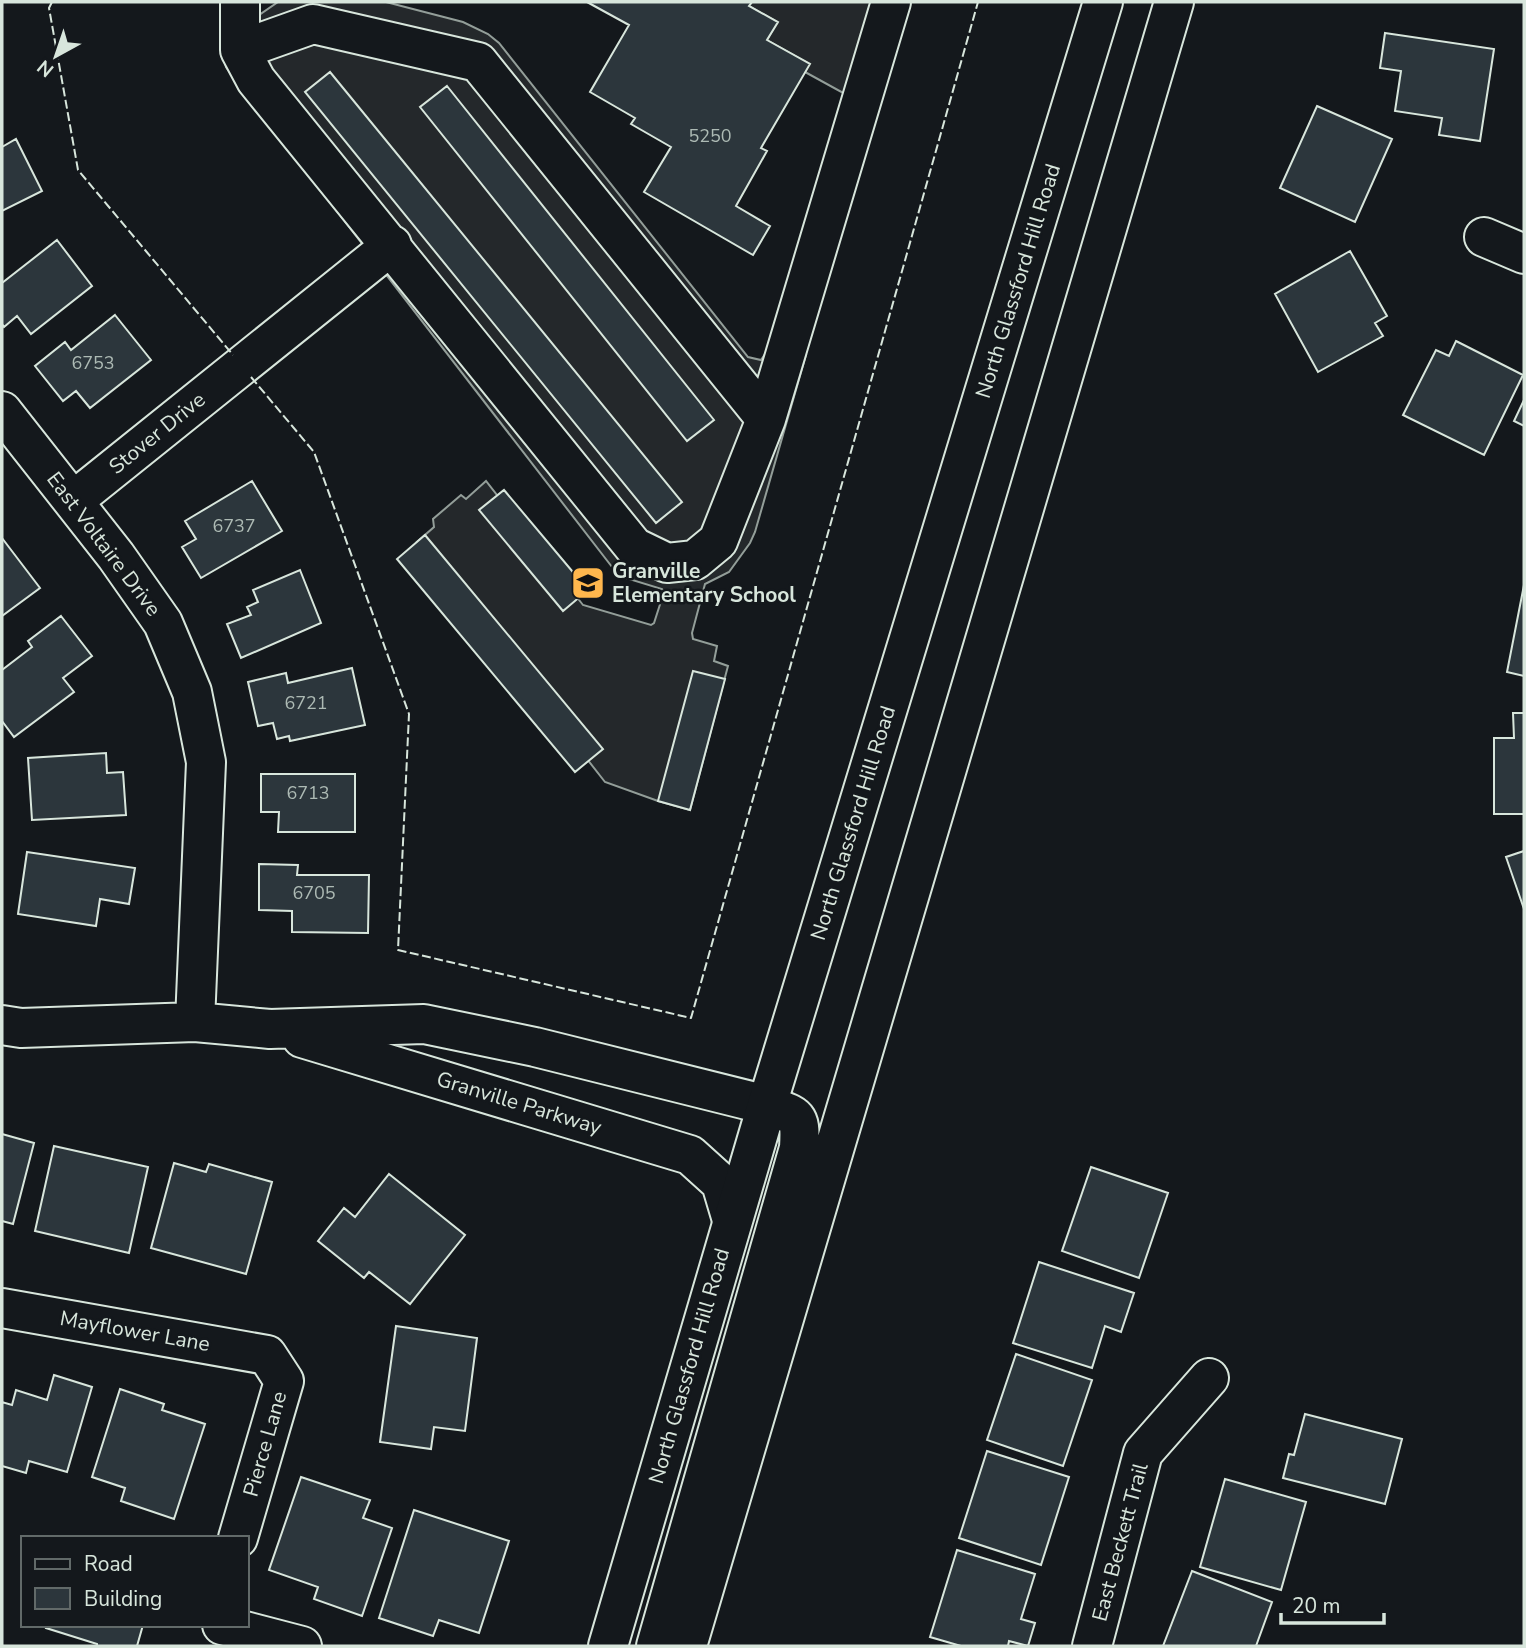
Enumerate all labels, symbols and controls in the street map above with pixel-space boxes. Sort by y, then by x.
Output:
north arrow [21,21,91,91]
text: N [32,54,60,83]
house number: 5250 [688,124,732,148]
street label: North Glassford Hill Road [969,160,1067,402]
house number: 6753 [71,351,115,375]
street label: Stover Drive [103,386,211,480]
street label: East Voltaire Drive [40,466,168,622]
house number: 6737 [212,514,256,538]
place label: Granville Elementary School [612,557,796,609]
school or university icon: Granville Elementary School [569,564,607,602]
house number: 6721 [284,691,328,715]
street label: North Glassford Hill Road [804,702,902,944]
house number: 6713 [286,781,330,805]
house number: 6705 [292,881,336,905]
street label: Granville Parkway [433,1065,605,1141]
street label: North Glassford Hill Road [642,1245,736,1487]
street label: Mayflower Lane [58,1304,212,1358]
street label: Pierce Lane [237,1388,293,1500]
street label: East Beckett Trail [1085,1459,1155,1624]
legend [21,1536,248,1627]
text: Road [84,1550,133,1578]
scale bar [1281,1582,1384,1626]
text: Building [84,1585,162,1613]
text: 20 m [1292,1592,1341,1620]

